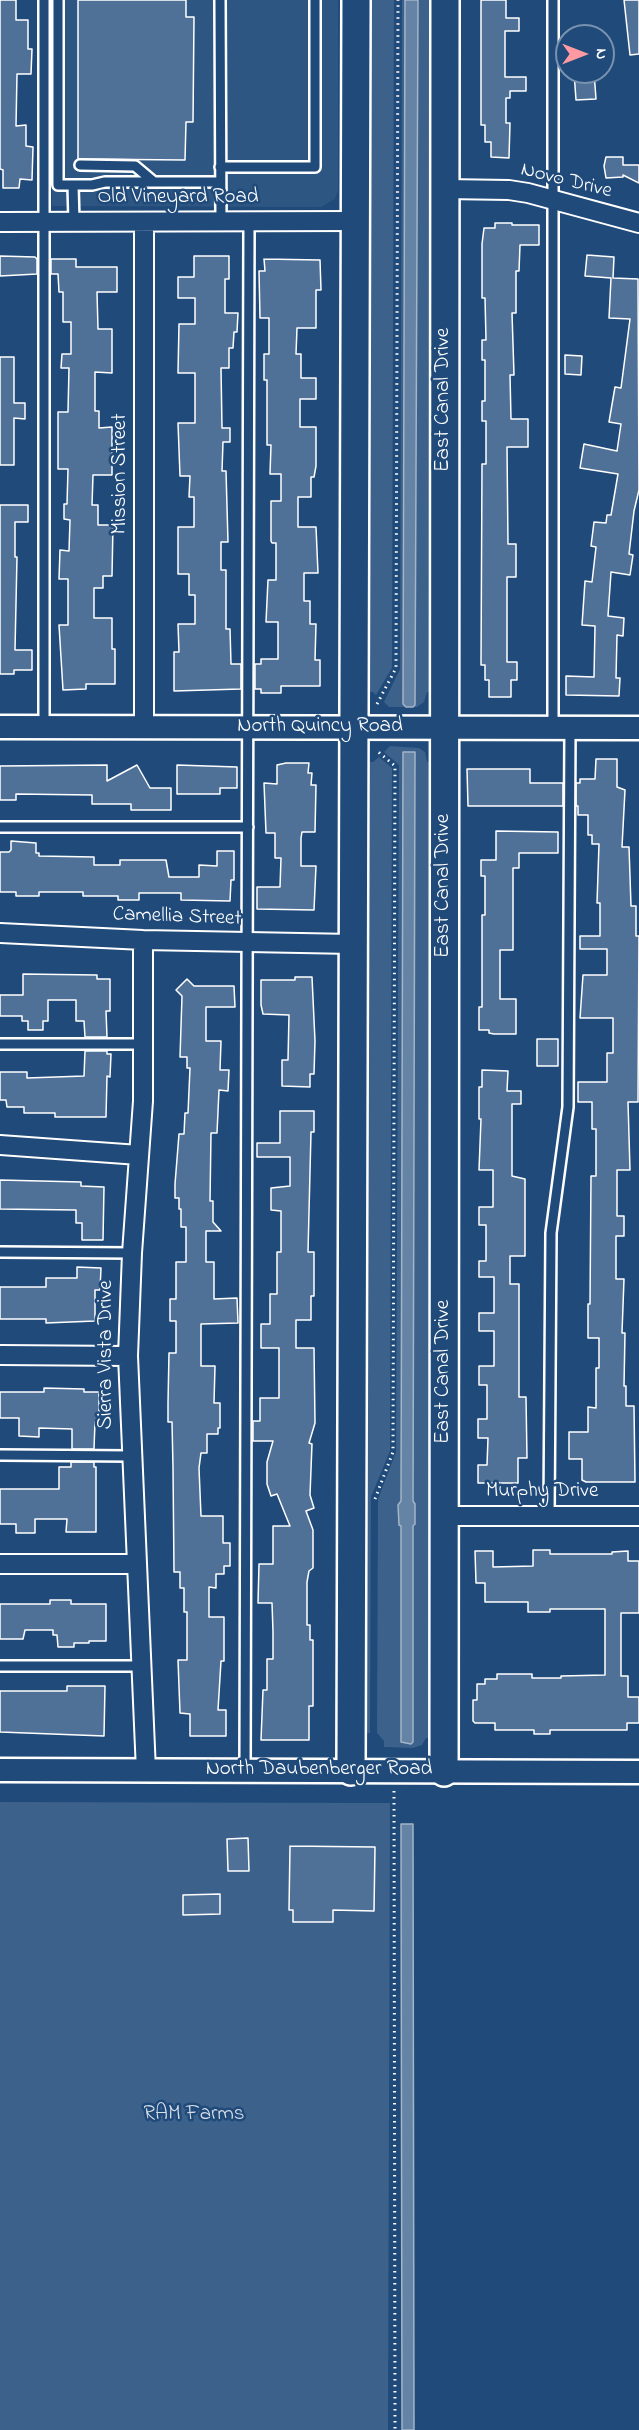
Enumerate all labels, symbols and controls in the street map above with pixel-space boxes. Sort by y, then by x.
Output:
north arrow [555,24,615,84]
text: N [589,49,613,59]
street label: Novo Drive [518,158,614,206]
street label: Old Vineyard Road [97,186,259,212]
street label: East Canal Drive [432,328,458,472]
street label: Mission Street [109,413,135,535]
street label: North Quincy Road [237,715,403,741]
street label: East Canal Drive [432,814,458,958]
street label: Camellia Street [112,903,242,933]
street label: Sierra Vista Drive [95,1280,121,1430]
street label: East Canal Drive [432,1300,458,1444]
street label: Murphy Drive [486,1480,598,1506]
street label: North Daubenberger Road [206,1758,432,1784]
park label: RAM Farms [144,2103,244,2129]

